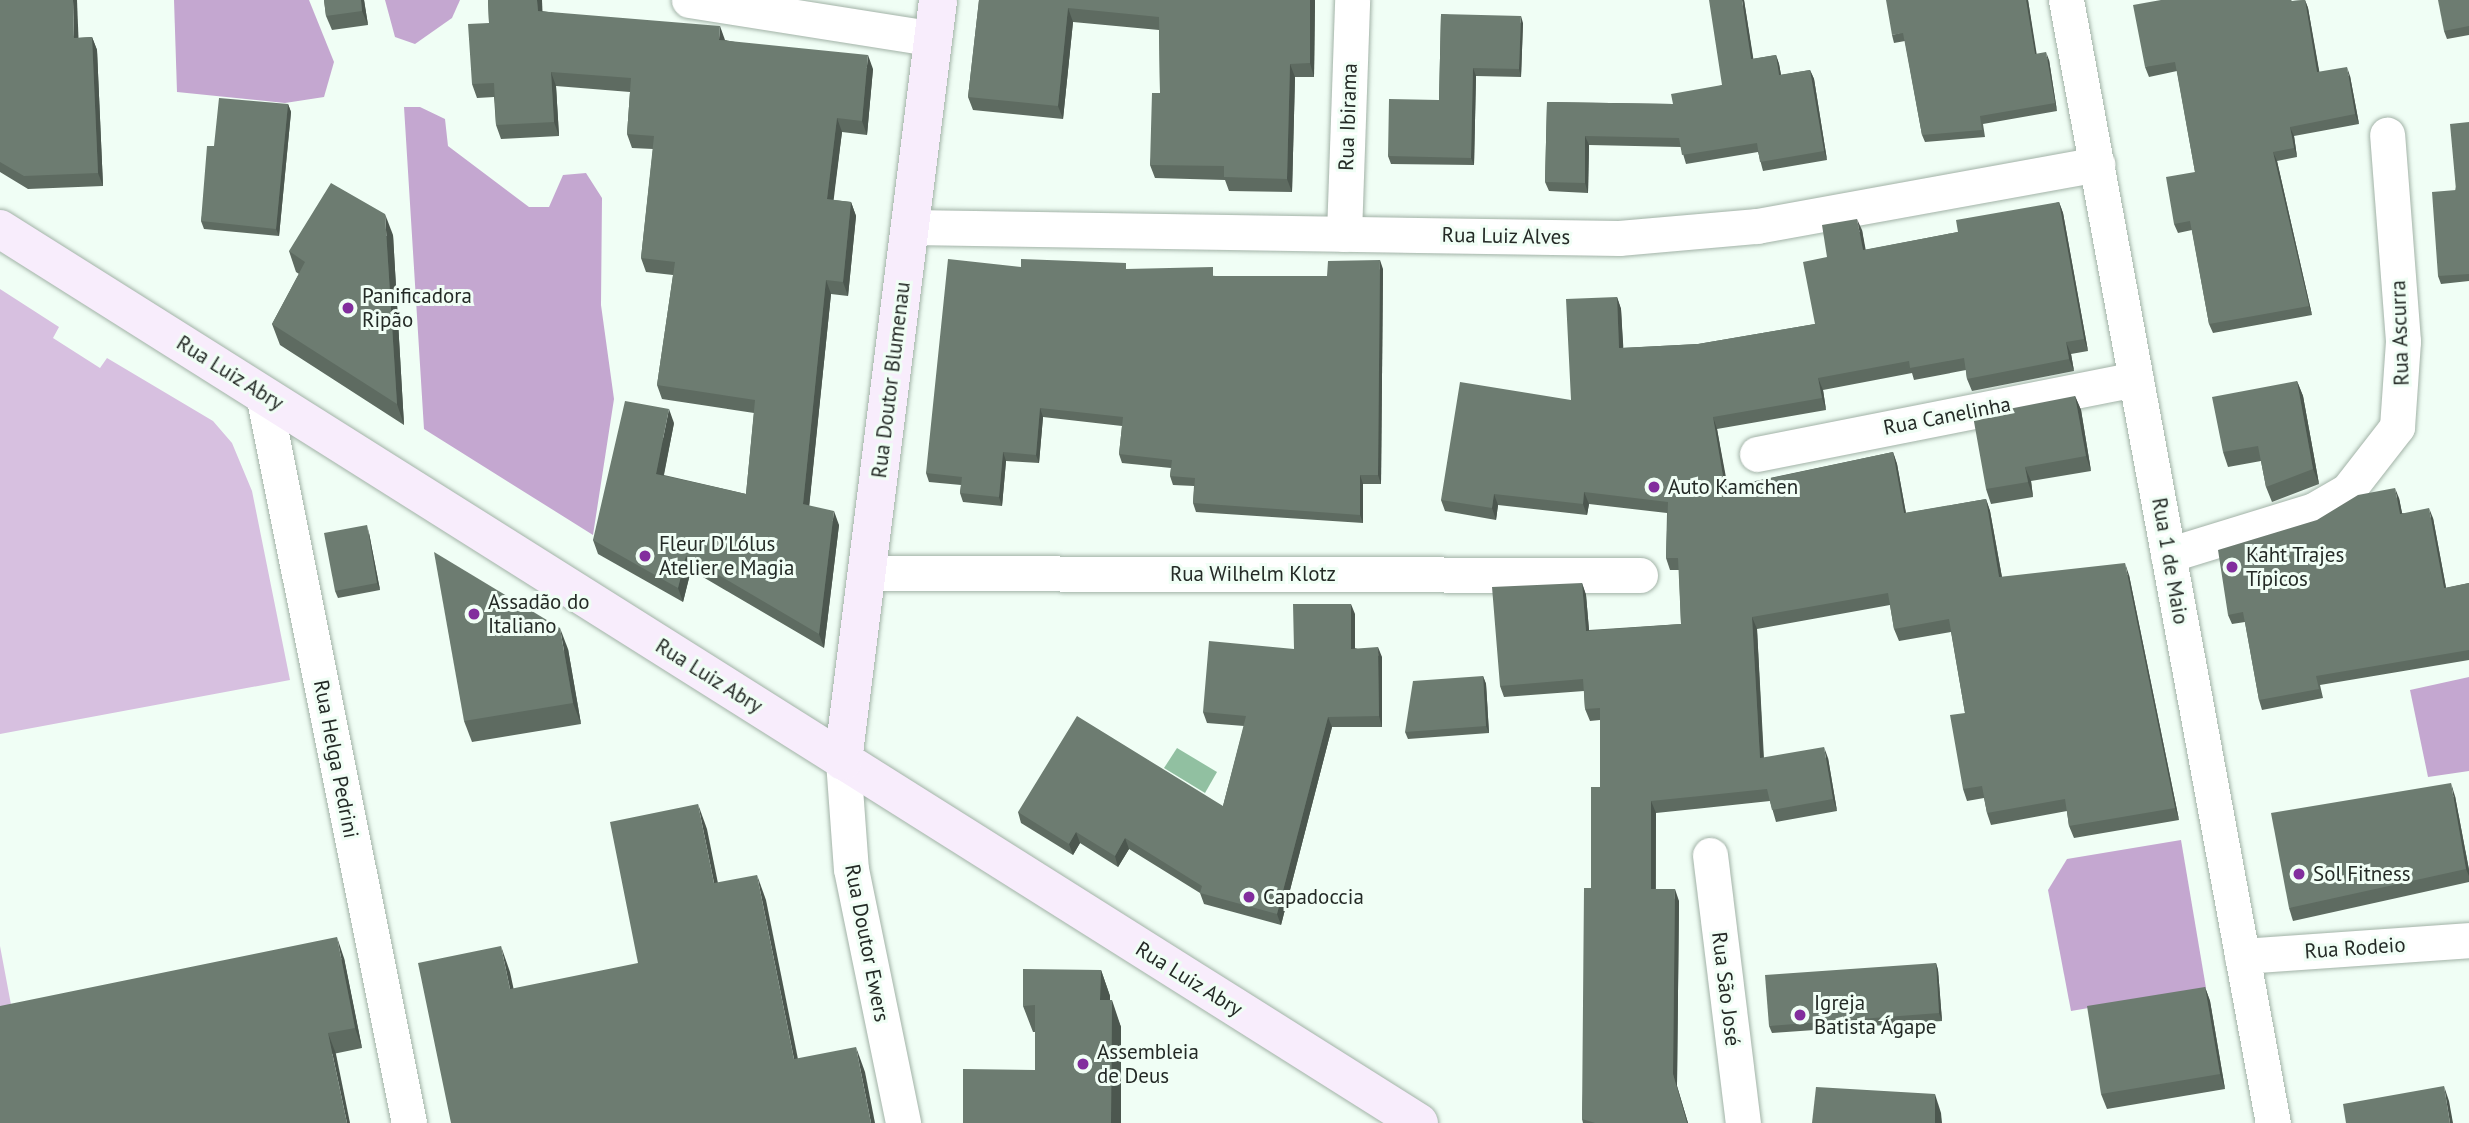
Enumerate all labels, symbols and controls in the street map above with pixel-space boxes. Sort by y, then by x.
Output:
street label: Rua Ibirama [1334,63,1362,171]
street label: Rua Luiz Alves [1441,222,1571,250]
street label: Rua Ascurra [2386,279,2414,387]
street label: Rua Doutor Blumenau [866,280,916,480]
place label: Panificadora Ripão [362,283,472,333]
marker: Panificadora Ripão [340,300,356,316]
street label: Rua Luiz Abry [171,330,289,416]
street label: Rua Canelinha [1881,391,2013,441]
place label: Auto Kamchen [1668,474,1798,500]
marker: Auto Kamchen [1646,479,1662,495]
street label: Rua 1 de Maio [2146,496,2194,626]
place label: Fleur D'Lólus Atelier e Magia [659,531,794,581]
place label: Kaht Trajes Típicos [2246,542,2345,592]
marker: Fleur D'Lólus Atelier e Magia [637,548,653,564]
marker: Kaht Trajes Típicos [2224,559,2240,575]
street label: Rua Wilhelm Klotz [1170,561,1336,587]
place label: Assadão do Italiano [488,589,590,639]
marker: Assadão do Italiano [466,606,482,622]
street label: Rua Luiz Abry [650,633,768,719]
street label: Rua Helga Pedrini [308,678,364,840]
place label: Sol Fitness [2313,861,2411,887]
street label: Rua Doutor Ewers [839,862,895,1024]
marker: Sol Fitness [2291,866,2307,882]
place label: Capadoccia [1263,884,1364,910]
marker: Capadoccia [1241,889,1257,905]
street label: Rua São José [1706,930,1746,1048]
street label: Rua Rodeio [2304,932,2406,964]
street label: Rua Luiz Abry [1130,936,1248,1022]
place label: Igreja Batista Ágape [1814,990,1937,1040]
marker: Igreja Batista Ágape [1792,1007,1808,1023]
place label: Assembleia de Deus [1097,1039,1199,1089]
marker: Assembleia de Deus [1075,1056,1091,1072]

